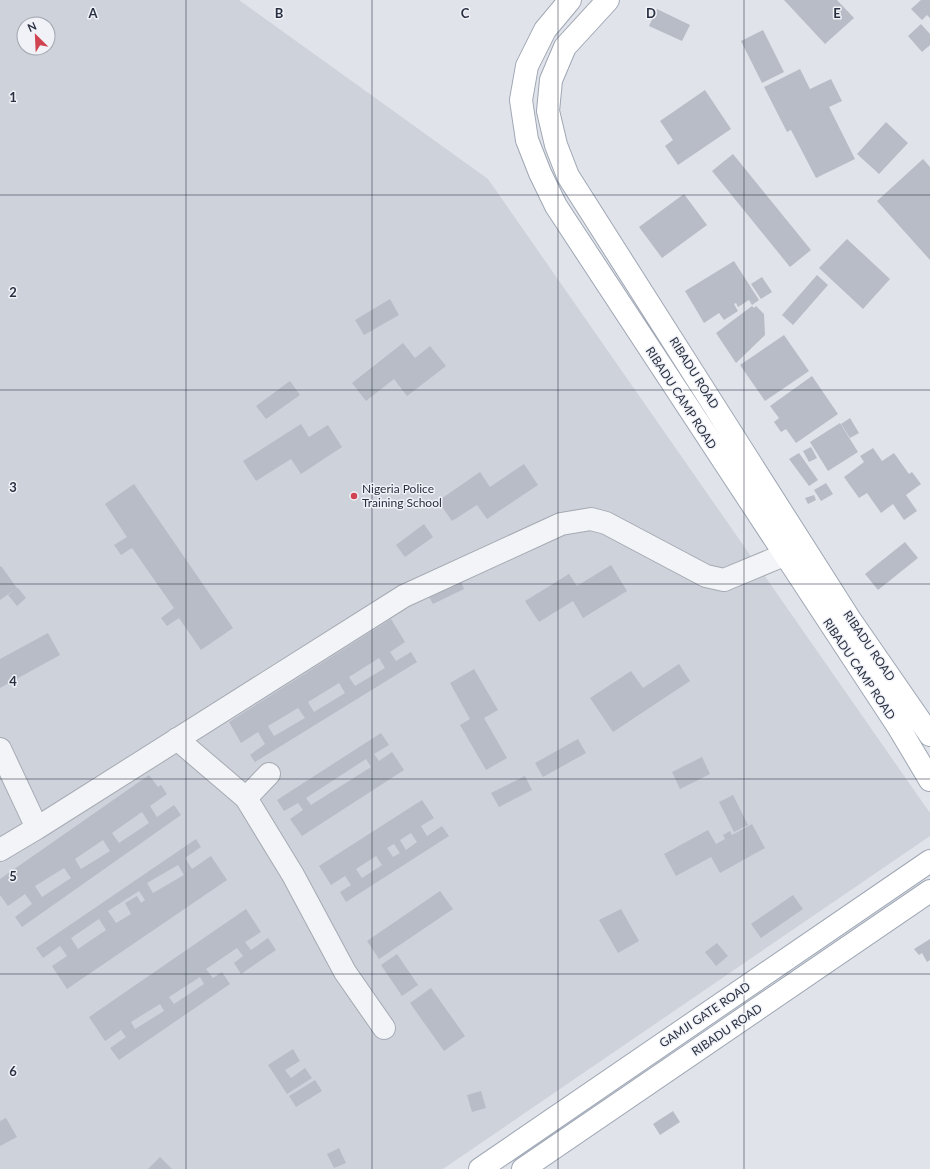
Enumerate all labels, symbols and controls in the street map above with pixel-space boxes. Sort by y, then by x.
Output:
text: A [87,5,98,21]
text: B [275,5,284,21]
text: C [461,5,470,21]
text: D [646,5,656,21]
text: E [833,5,841,21]
north arrow [16,16,56,56]
text: N [25,19,38,34]
text: 1 [9,89,17,105]
text: 2 [9,284,17,300]
street label: RIBADU ROAD [666,334,722,411]
street label: RIBADU CAMP ROAD [643,344,720,452]
text: 3 [9,479,17,495]
place label: Nigeria Police Training School [362,481,442,510]
marker: Nigeria Police Training School [349,491,359,501]
street label: RIBADU ROAD [840,608,898,684]
street label: RIBADU CAMP ROAD [820,615,899,722]
text: 4 [9,673,17,689]
text: 5 [9,868,17,884]
street label: GAMJI GATE ROAD [656,979,753,1051]
street label: RIBADU ROAD [689,1001,765,1059]
text: 6 [9,1063,17,1079]

